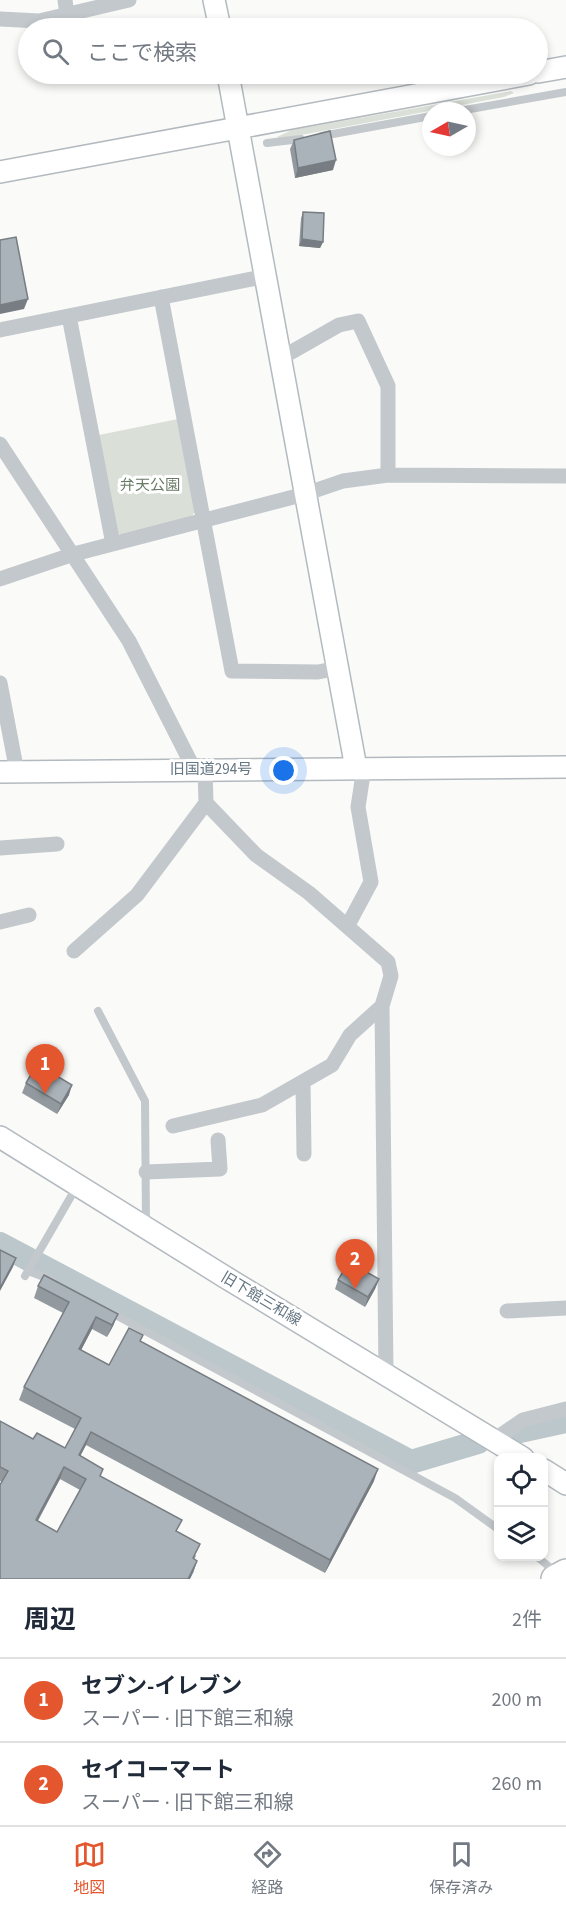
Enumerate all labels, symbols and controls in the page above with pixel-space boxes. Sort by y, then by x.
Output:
search box [18,18,548,84]
icon: search [39,35,72,68]
text: ここで検索 [87,37,197,69]
north arrow [422,102,476,156]
park label: 弁天公園 [120,475,180,496]
your location [269,756,298,785]
street label: 旧国道294号 [170,759,252,780]
pin: 1 [26,1044,64,1094]
pin: 2 [336,1240,374,1289]
street label: 旧下館三和線 [217,1267,305,1331]
map controls [494,1453,548,1561]
button: locate [494,1453,548,1507]
button: layers [494,1507,548,1561]
text: 周辺 [24,1601,76,1638]
text: 2件 [512,1606,542,1634]
text: セブン-イレブン [81,1670,242,1702]
text: 1 [38,1686,49,1714]
text: 200 m [492,1686,542,1714]
text: スーパー · 旧下館三和線 [81,1705,294,1733]
text: セイコーマート [81,1754,235,1786]
text: 2 [38,1770,49,1798]
text: 260 m [492,1770,542,1798]
text: スーパー · 旧下館三和線 [81,1789,294,1817]
tab: 地図 [73,1838,106,1899]
tab: 経路 [251,1838,284,1899]
tab: 保存済み [429,1838,493,1899]

